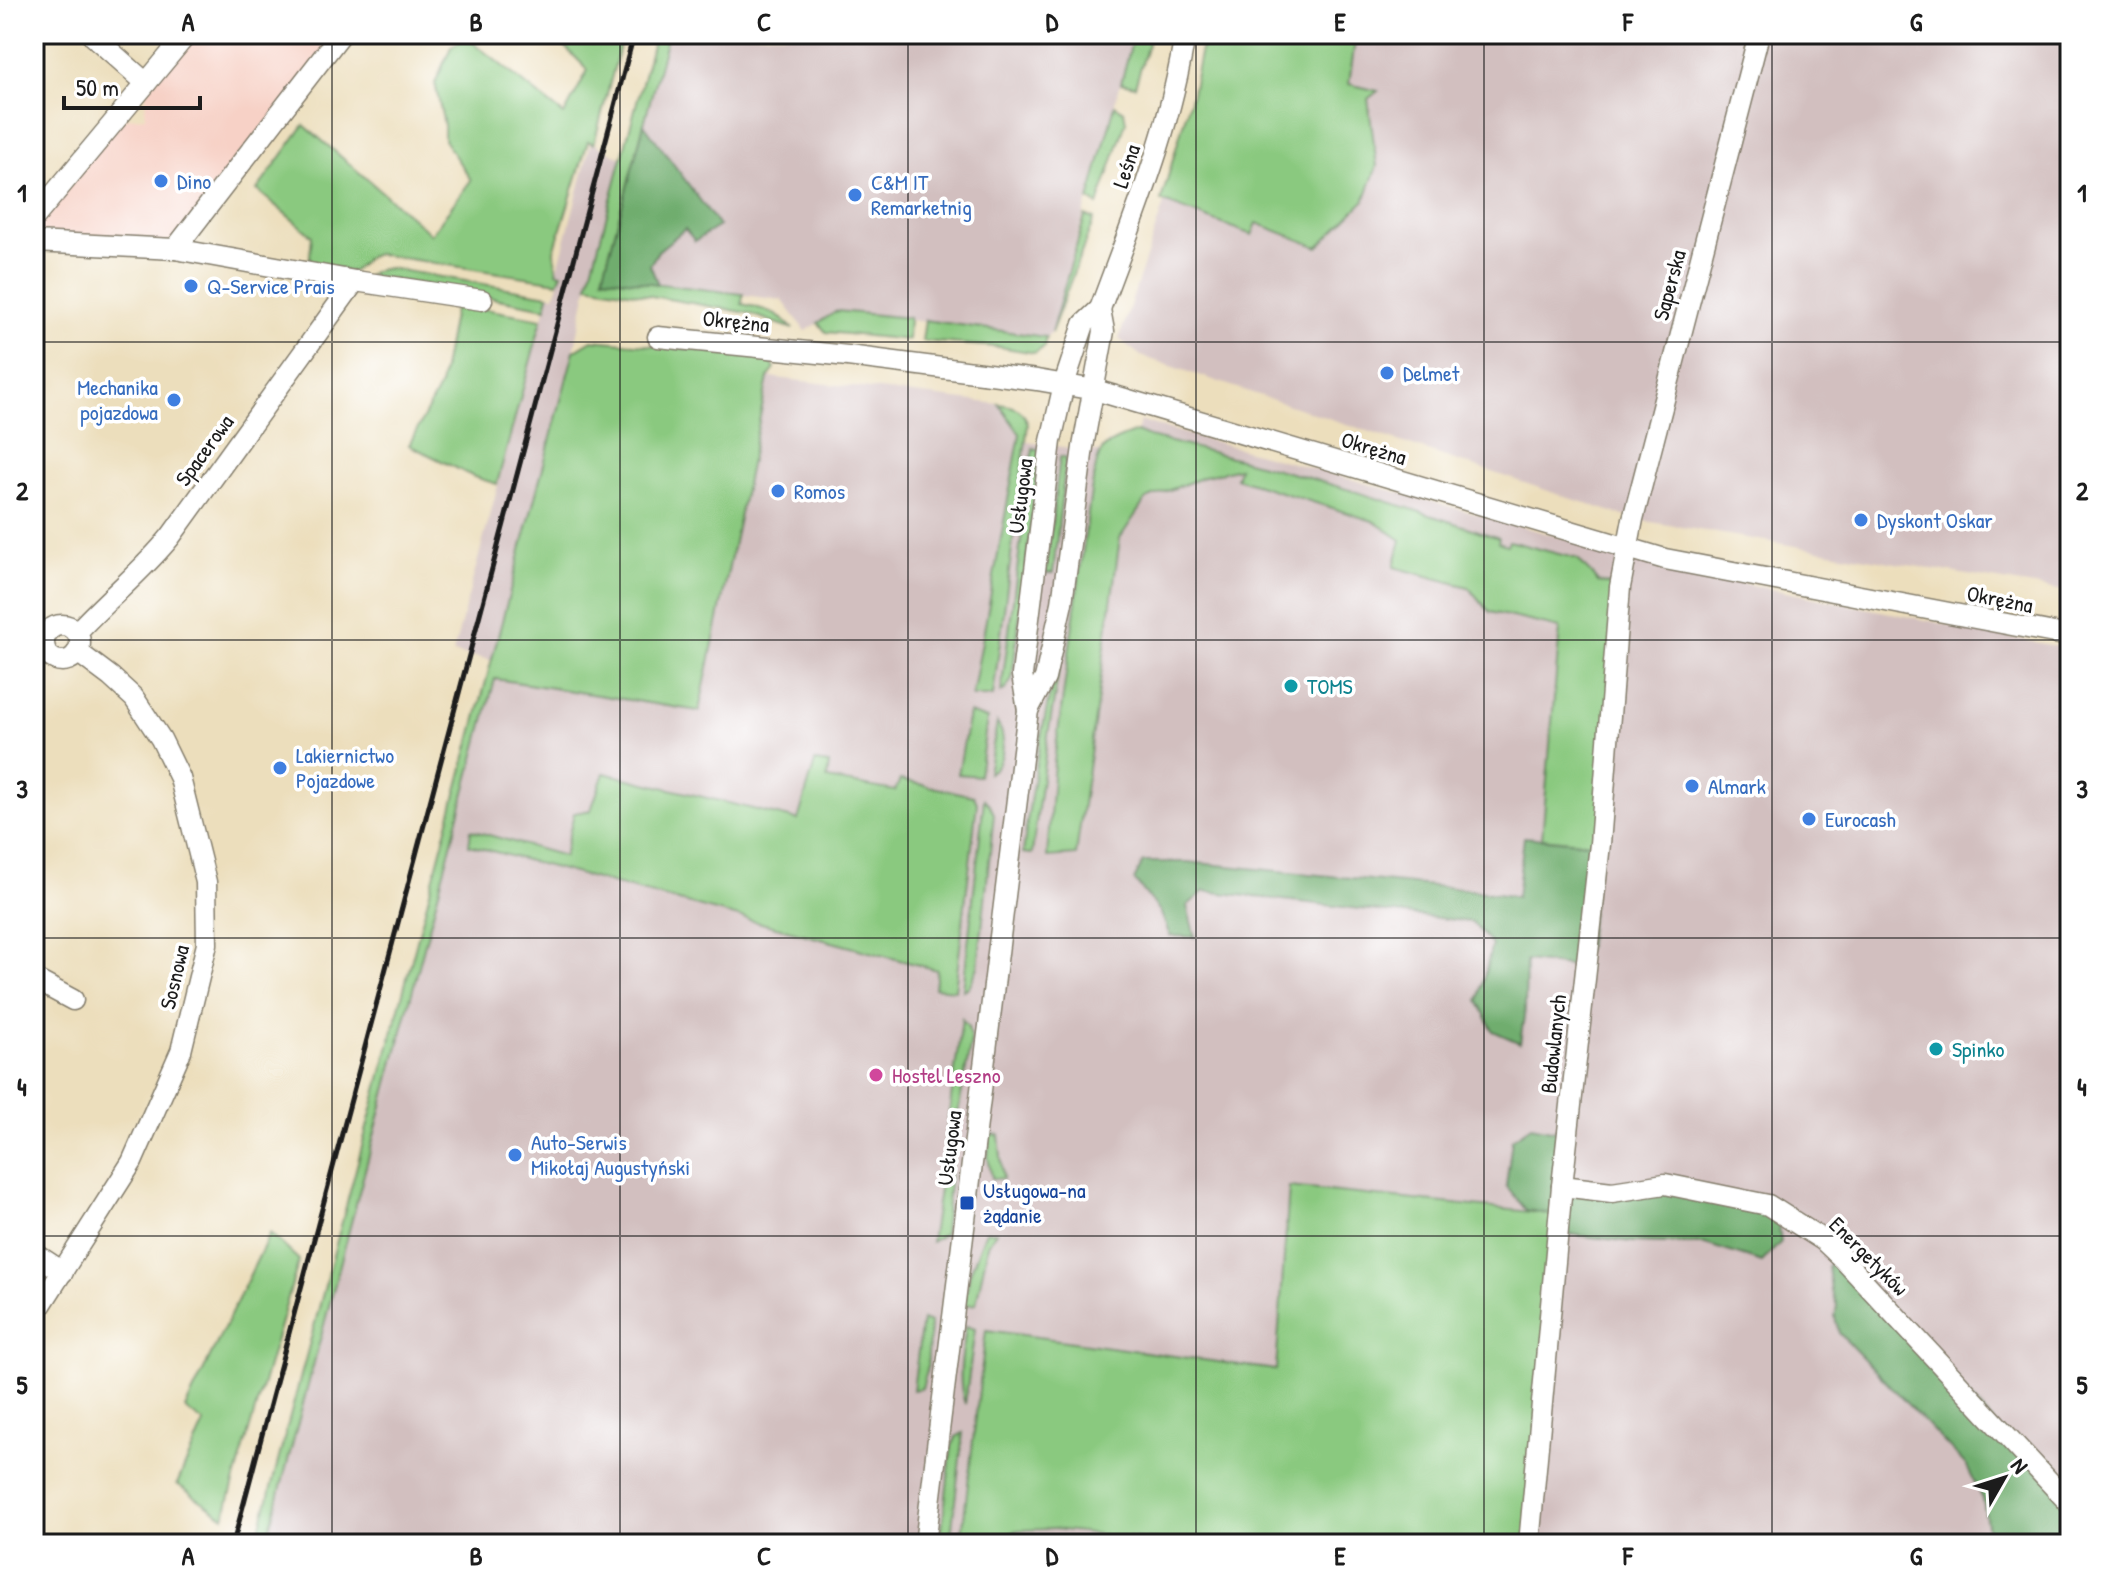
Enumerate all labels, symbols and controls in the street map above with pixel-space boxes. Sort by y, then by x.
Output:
text: A [182,4,195,39]
text: B [469,4,483,39]
text: C [757,4,771,39]
text: D [1046,4,1059,39]
text: E [1334,4,1346,39]
text: F [1622,4,1634,39]
text: G [1910,4,1923,39]
scale bar [64,60,200,110]
text: 50 m [76,71,119,103]
street label: Leśna [1105,140,1147,192]
place label: Dino [177,166,211,196]
place label: C&M IT Remarketnig [871,167,972,222]
marker: Dino [152,172,170,190]
text: 1 [17,175,27,210]
text: 1 [2077,175,2087,210]
marker: C&M IT Remarketnig [846,186,864,204]
street label: Saperska [1645,246,1693,323]
place label: Q-Service Prais [207,271,335,301]
marker: Q-Service Prais [182,277,200,295]
street label: Okrężna [701,303,771,339]
place label: Delmet [1403,358,1460,388]
marker: Delmet [1378,364,1396,382]
place label: Mechanika pojazdowa [77,372,158,427]
marker: Mechanika pojazdowa [165,391,183,409]
street label: Spacerowa [168,408,240,492]
street label: Okrężna [1338,424,1411,472]
street label: Usługowa [1001,456,1040,535]
text: 2 [16,473,29,508]
text: 2 [2076,473,2089,508]
place label: Romos [794,476,845,506]
marker: Romos [769,482,787,500]
place label: Dyskont Oskar [1877,505,1993,535]
marker: Dyskont Oskar [1852,511,1870,529]
street label: Okrężna [1964,578,2036,620]
place label: TOMS [1307,671,1353,701]
marker: TOMS [1282,677,1300,695]
place label: Lakiernictwo Pojazdowe [296,740,394,795]
marker: Lakiernictwo Pojazdowe [271,759,289,777]
text: 3 [16,771,28,806]
place label: Almark [1708,771,1766,801]
text: 3 [2076,771,2088,806]
marker: Almark [1683,777,1701,795]
place label: Eurocash [1825,804,1896,834]
marker: Eurocash [1800,810,1818,828]
street label: Sosnowa [152,942,196,1012]
street label: Budowlanych [1533,993,1573,1095]
place label: Spinko [1952,1034,2005,1064]
marker: Spinko [1927,1040,1945,1058]
place label: Hostel Leszno [892,1060,1001,1090]
marker: Hostel Leszno [867,1066,885,1084]
text: 4 [17,1069,27,1104]
text: 4 [2077,1069,2087,1104]
street label: Usługowa [930,1108,969,1187]
place label: Auto-Serwis Mikołaj Augustyński [531,1127,690,1182]
marker: Auto-Serwis Mikołaj Augustyński [506,1146,524,1164]
place label: Usługowa-na żądanie [983,1175,1086,1230]
marker: Usługowa-na żądanie [958,1194,976,1212]
street label: Energetyków [1823,1210,1915,1302]
text: 5 [17,1367,28,1402]
text: 5 [2077,1367,2088,1402]
north arrow [1964,1438,2044,1518]
text: N [2004,1451,2035,1480]
text: A [182,1538,195,1573]
text: B [469,1538,483,1573]
text: C [757,1538,771,1573]
text: D [1046,1538,1059,1573]
text: E [1334,1538,1346,1573]
text: F [1622,1538,1634,1573]
text: G [1910,1538,1923,1573]

